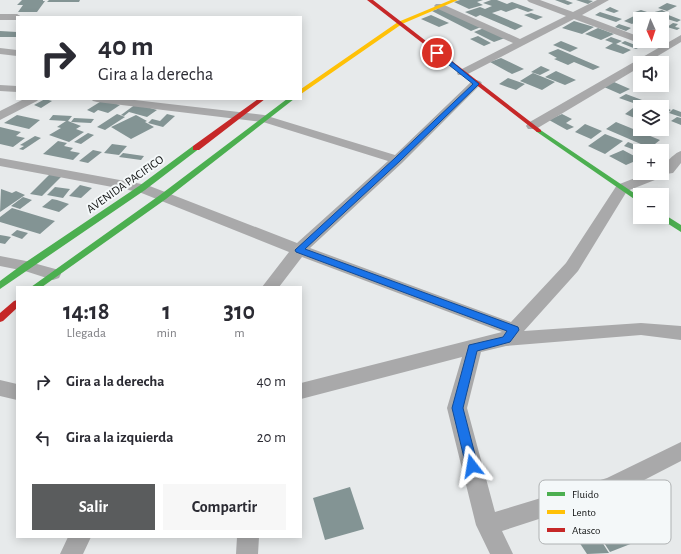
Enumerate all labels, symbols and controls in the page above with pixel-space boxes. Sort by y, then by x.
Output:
north arrow [633,12,669,48]
map controls [633,12,669,224]
icon: right [32,32,84,84]
text: 40 m [98,33,154,61]
pin [420,36,454,70]
icon: arrive [426,42,448,64]
button: sound [633,56,669,92]
text: Gira a la derecha [98,66,213,84]
button: layers [633,100,669,136]
button: + [633,144,669,180]
street label: AVENIDA PACIFICO [84,153,166,215]
button: − [633,188,669,224]
text: 14:18 [63,300,110,324]
text: 1 [162,300,171,324]
text: 310 [224,300,255,324]
text: Llegada [67,327,106,340]
text: min [156,327,177,340]
text: m [234,327,245,340]
icon: right [32,371,54,393]
text: Gira a la derecha [66,374,165,389]
text: 40 m [256,374,286,389]
icon: left [32,427,54,449]
text: Gira a la izquierda [66,430,173,445]
text: 20 m [257,430,286,445]
position arrow [451,445,493,487]
legend [539,480,671,544]
button: Salir [32,484,155,530]
button: Compartir [163,484,286,530]
text: Fluido [572,489,599,500]
text: Lento [572,507,596,518]
text: Atasco [572,525,600,536]

